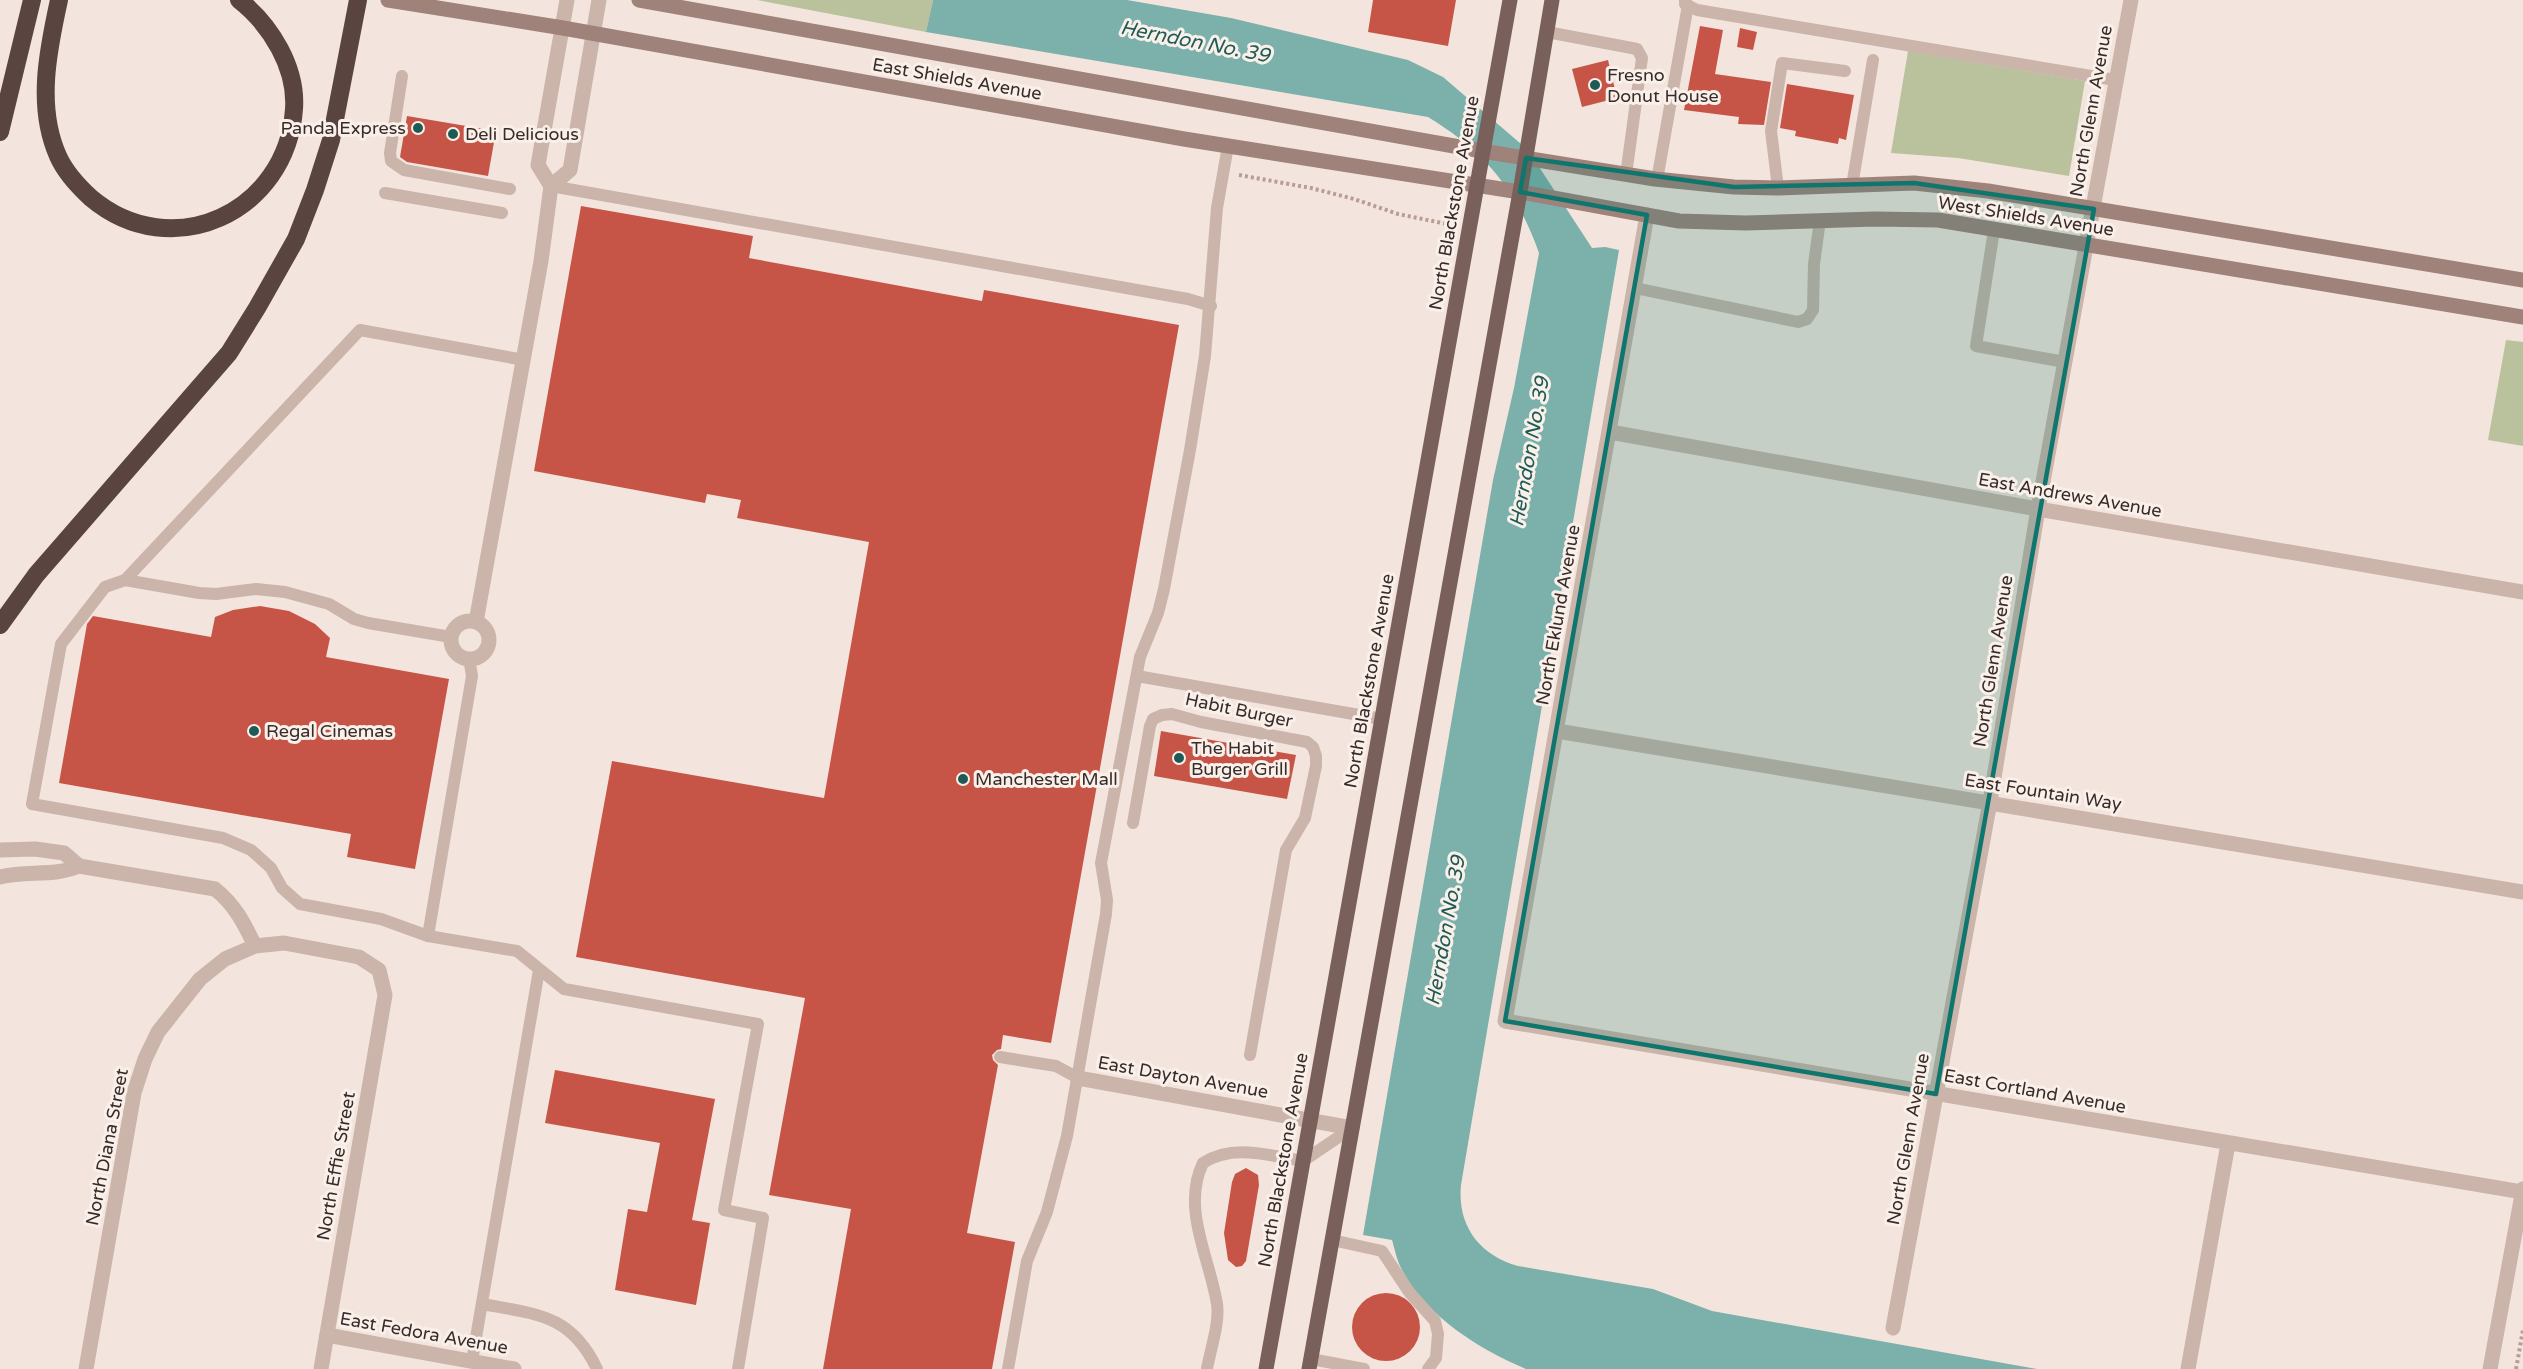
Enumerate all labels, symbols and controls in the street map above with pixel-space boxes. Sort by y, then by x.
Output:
water label: Herndon No. 39 [1118,16,1273,68]
street label: North Glenn Avenue [2065,23,2117,199]
street label: East Shields Avenue [871,53,1043,105]
place label: Fresno Donut House [1607,64,1719,107]
marker: Fresno Donut House [1588,78,1602,92]
street label: North Blackstone Avenue [1424,94,1484,312]
place label: Panda Express [280,117,406,139]
marker: Panda Express [411,121,425,135]
place label: Deli Delicious [465,123,579,145]
marker: Deli Delicious [446,127,460,141]
street label: West Shields Avenue [1936,191,2116,241]
water label: Herndon No. 39 [1505,374,1555,529]
street label: East Andrews Avenue [1977,468,2163,522]
street label: North Eklund Avenue [1531,523,1585,707]
street label: North Blackstone Avenue [1339,572,1399,790]
street label: North Glenn Avenue [1969,573,2017,749]
street label: Habit Burger [1183,688,1295,732]
place label: Regal Cinemas [266,720,393,742]
marker: Regal Cinemas [247,724,261,738]
place label: The Habit Burger Grill [1191,737,1288,780]
marker: The Habit Burger Grill [1172,751,1186,765]
place label: Manchester Mall [975,768,1118,790]
street label: East Fountain Way [1963,769,2123,815]
marker: Manchester Mall [956,772,970,786]
water label: Herndon No. 39 [1421,853,1471,1008]
street label: East Dayton Avenue [1096,1051,1270,1103]
street label: North Blackstone Avenue [1253,1051,1313,1269]
street label: North Glenn Avenue [1882,1051,1934,1227]
street label: East Cortland Avenue [1942,1064,2128,1118]
street label: North Diana Street [81,1066,133,1227]
street label: North Effie Street [312,1090,360,1242]
street label: East Fedora Avenue [338,1307,510,1359]

